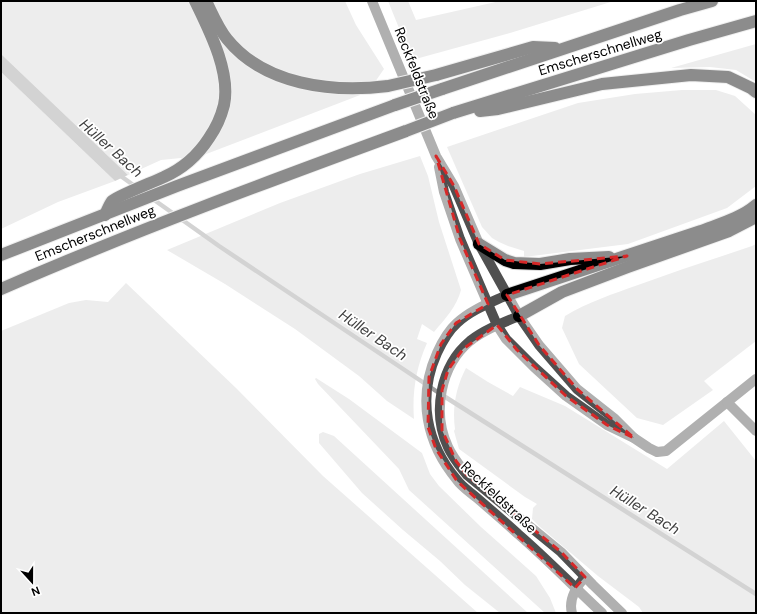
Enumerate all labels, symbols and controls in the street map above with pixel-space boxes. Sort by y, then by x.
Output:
street label: Reckfeldstraße [390,25,444,122]
street label: Emscherschnellweg [536,25,664,79]
water label: Hüller Bach [75,114,147,182]
street label: Emscherschnellweg [32,201,158,265]
water label: Hüller Bach [335,305,411,365]
street label: Reckfeldstraße [457,457,541,537]
water label: Hüller Bach [606,481,684,539]
north arrow [12,562,52,602]
text: N [29,583,42,599]

